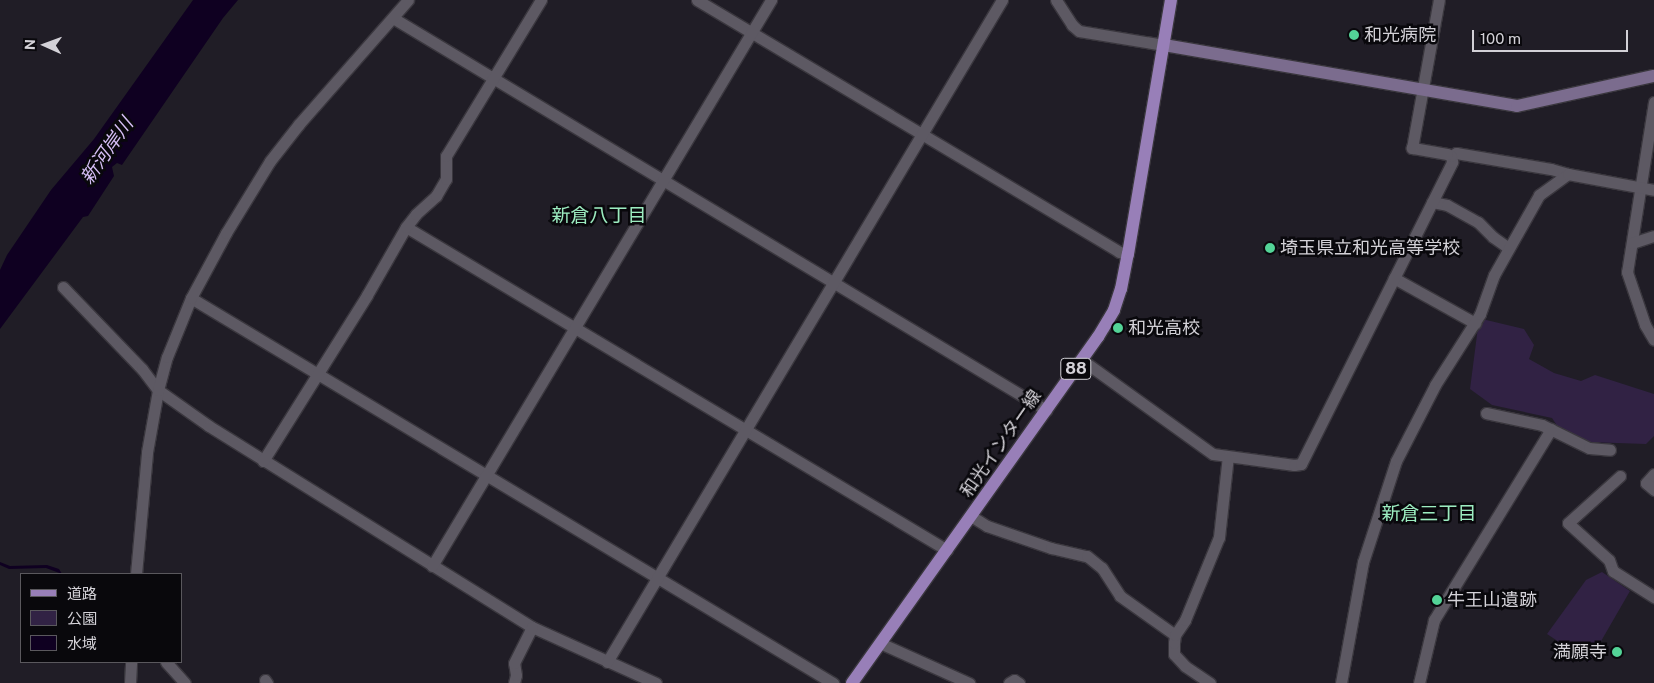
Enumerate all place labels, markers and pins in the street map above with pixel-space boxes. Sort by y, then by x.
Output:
place label: 和光病院 [1364,24,1436,46]
marker: 和光病院 [1348,29,1360,41]
place label: 埼玉県立和光高等学校 [1280,237,1460,259]
marker: 埼玉県立和光高等学校 [1264,242,1276,254]
place label: 和光高校 [1128,317,1200,339]
marker: 和光高校 [1112,322,1124,334]
place label: 牛王山遺跡 [1447,589,1537,611]
marker: 牛王山遺跡 [1431,594,1443,606]
place label: 満願寺 [1553,641,1607,663]
marker: 満願寺 [1611,646,1623,658]

